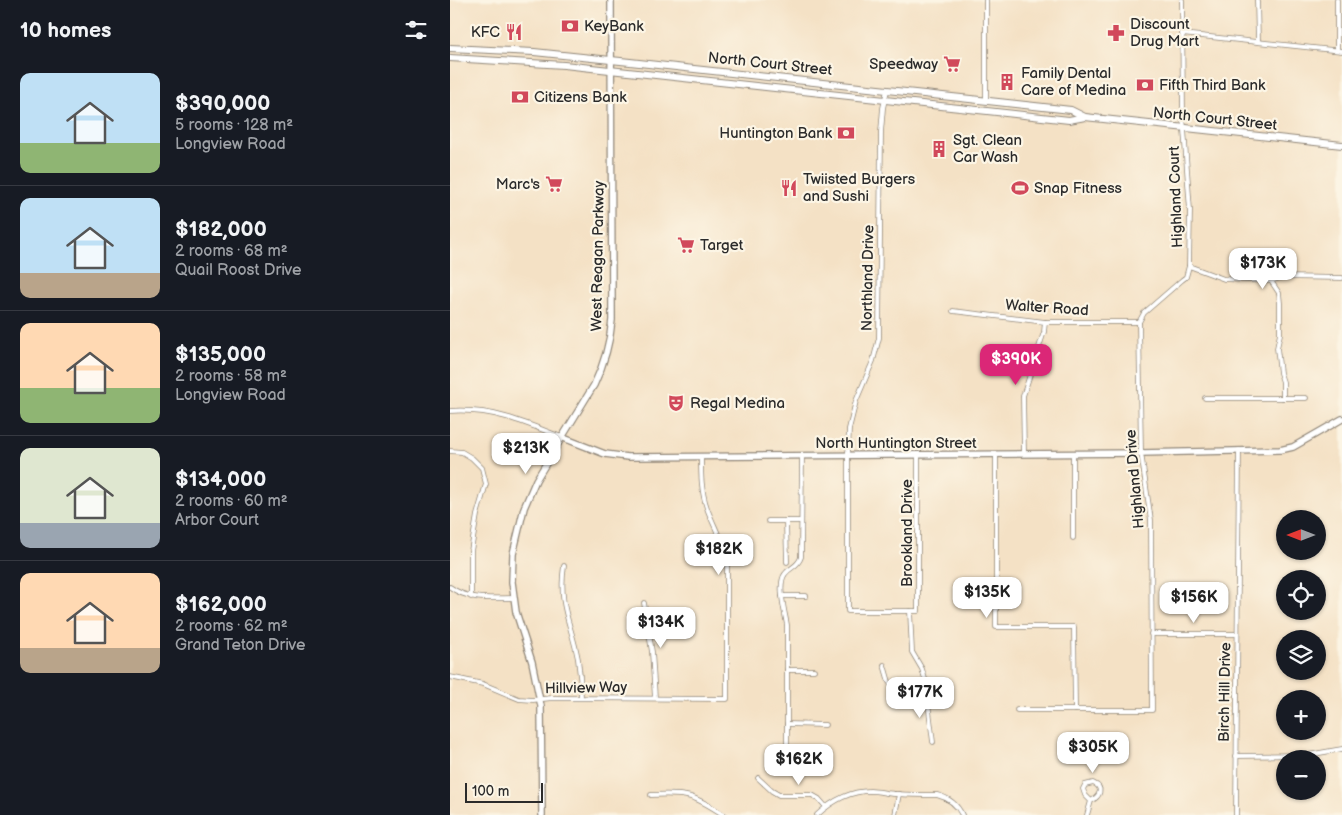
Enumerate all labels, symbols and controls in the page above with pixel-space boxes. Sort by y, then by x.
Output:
place label: Discount Drug Mart [1130,15,1199,51]
icon: filters [402,16,430,44]
bank icon: KeyBank [560,16,580,36]
place label: KeyBank [584,17,644,36]
text: 10 homes [20,18,111,43]
restaurant icon: KFC [504,22,524,42]
place label: KFC [471,23,500,42]
pharmacy icon: Discount Drug Mart [1106,23,1126,43]
street label: North Court Street [707,48,833,80]
supermarket icon: Speedway [942,54,962,74]
place label: Speedway [869,55,938,74]
place label: Family Dental Care of Medina [1021,64,1126,100]
building icon: Family Dental Care of Medina [997,72,1017,92]
bank icon: Fifth Third Bank [1135,75,1155,95]
place label: Fifth Third Bank [1159,76,1266,95]
bank icon: Citizens Bank [510,87,530,107]
place label: Citizens Bank [534,88,627,107]
text: $390,000 [175,91,270,116]
icon: home [60,93,120,153]
street label: North Court Street [1152,103,1278,135]
text: 5 rooms · 128 m² [175,116,293,135]
bank icon: Huntington Bank [836,123,856,143]
place label: Huntington Bank [719,124,833,143]
place label: Sgt. Clean Car Wash [953,131,1022,167]
text: Longview Road [175,135,286,154]
building icon: Sgt. Clean Car Wash [929,139,949,159]
street label: Highland Court [1165,145,1187,248]
place label: Twiisted Burgers and Sushi [803,170,916,206]
supermarket icon: Marc's [544,174,564,194]
place label: Marc's [496,175,541,194]
restaurant icon: Twiisted Burgers and Sushi [779,178,799,198]
sports icon: Snap Fitness [1010,178,1030,198]
place label: Snap Fitness [1034,179,1123,198]
street label: West Reagan Parkway [587,180,609,332]
text: $182,000 [175,217,267,242]
icon: home [60,218,120,278]
street label: Northland Drive [858,225,878,331]
supermarket icon: Target [676,235,696,255]
place label: Target [700,236,744,255]
text: 2 rooms · 68 m² [175,242,288,261]
pin: $173K [1228,248,1298,290]
text: $173K [1240,254,1286,273]
text: Quail Roost Drive [175,261,301,280]
street label: Walter Road [1005,296,1089,320]
text: $135,000 [175,342,266,367]
icon: home [60,343,120,403]
pin: $390K [981,344,1051,386]
text: $390K [991,350,1041,369]
text: 2 rooms · 58 m² [175,367,287,386]
text: Longview Road [175,386,286,405]
theatre icon: Regal Medina [666,393,686,413]
place label: Regal Medina [690,394,785,413]
street label: Highland Drive [1121,428,1149,529]
pin: $213K [491,432,561,475]
street label: North Huntington Street [815,434,977,453]
text: $213K [503,439,549,458]
text: $134,000 [175,467,266,492]
icon: home [60,468,120,528]
street label: Brookland Drive [898,479,917,587]
text: 2 rooms · 60 m² [175,492,288,511]
north arrow [1276,510,1326,560]
map controls [1276,510,1326,800]
text: Arbor Court [175,511,259,530]
pin: $182K [684,534,754,576]
text: $182K [695,540,743,559]
button: locate [1276,570,1326,620]
pin: $135K [952,576,1022,619]
pin: $156K [1159,582,1229,624]
text: $135K [964,583,1010,602]
text: $156K [1170,588,1218,607]
text: $162,000 [175,592,267,617]
icon: home [60,593,120,653]
pin: $134K [626,606,696,649]
text: $134K [638,613,684,632]
text: 2 rooms · 62 m² [175,617,288,636]
button: layers [1276,630,1326,680]
text: Grand Teton Drive [175,636,305,655]
street label: Birch Hill Drive [1215,642,1235,742]
pin: $177K [885,676,955,719]
street label: Hillview Way [545,678,628,698]
text: $177K [897,683,943,702]
button: + [1276,690,1326,740]
pin: $305K [1058,732,1128,774]
text: $305K [1068,738,1118,757]
pin: $162K [764,744,834,786]
text: $162K [775,750,823,769]
button: − [1276,750,1326,800]
scale bar [465,780,542,803]
text: 100 m [472,783,509,800]

